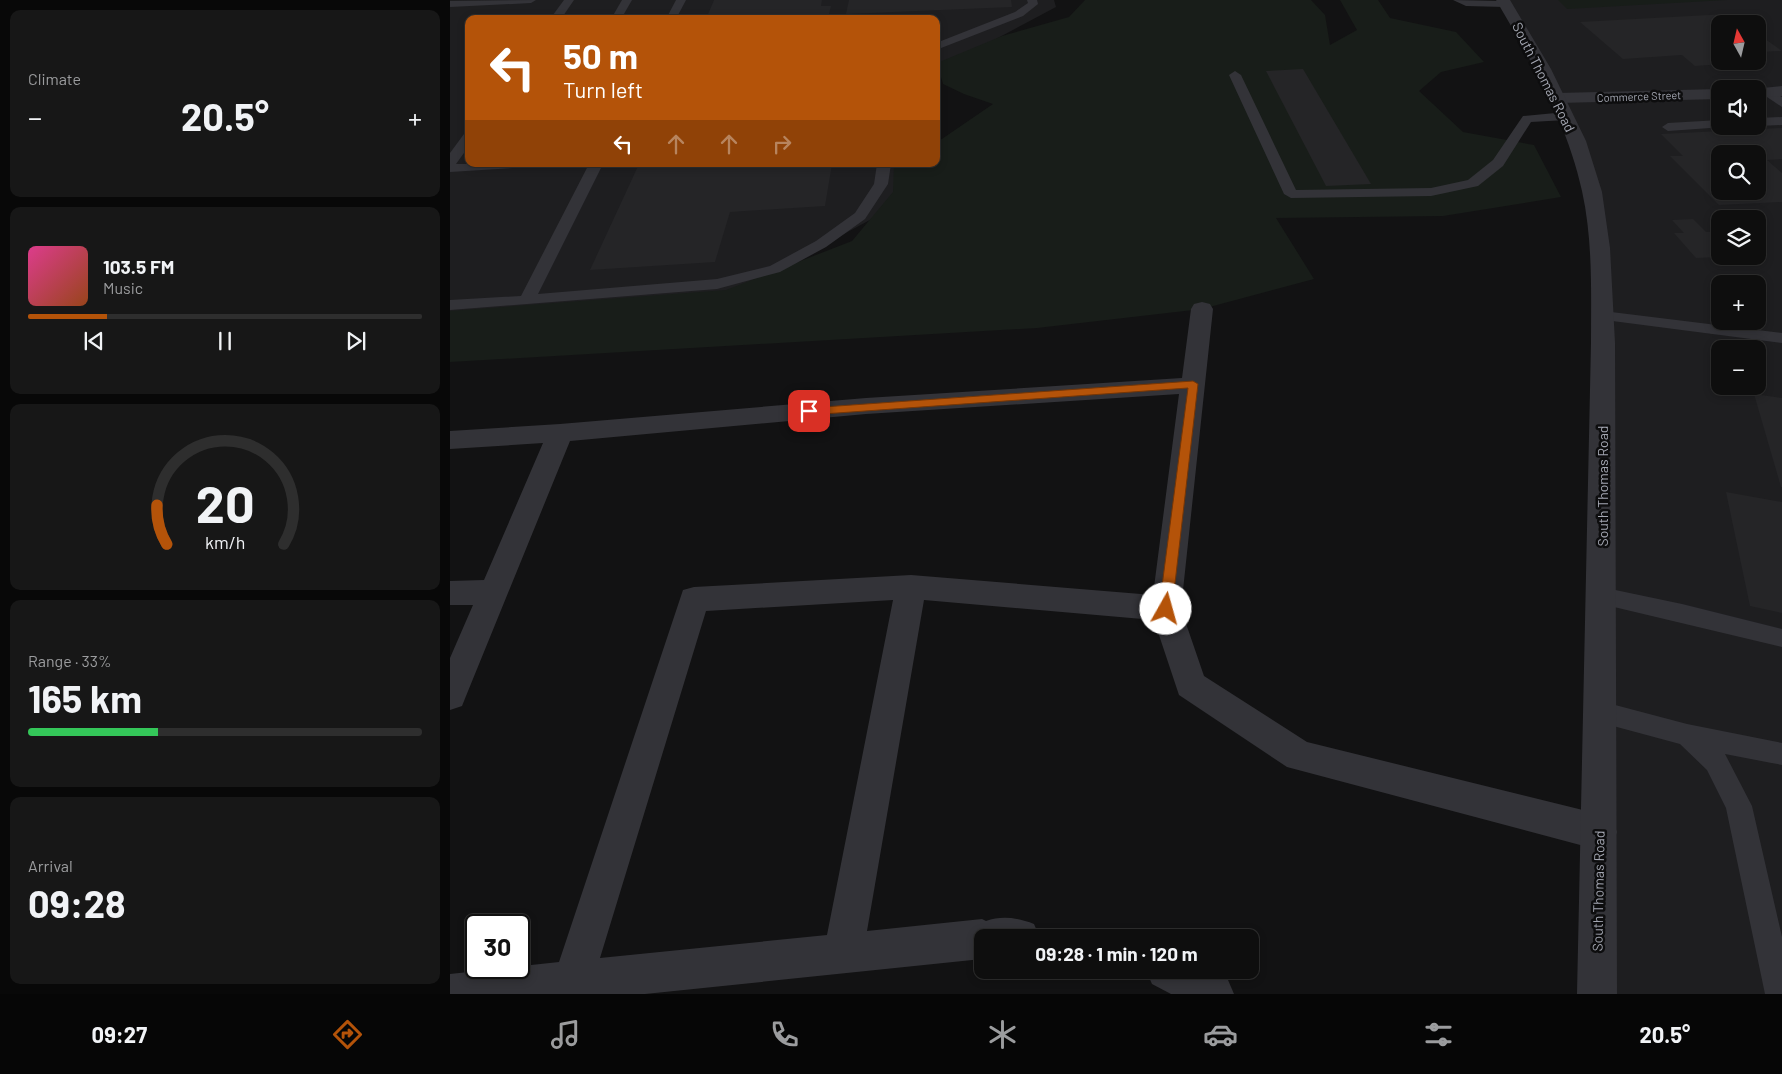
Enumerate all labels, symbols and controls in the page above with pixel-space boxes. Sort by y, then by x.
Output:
north arrow [1711,15,1766,70]
map controls [1711,15,1766,395]
street label: South Thomas Road [1509,19,1579,135]
text: 50 m [563,34,638,76]
icon: left [480,35,545,100]
text: Climate [28,69,81,88]
text: Turn left [563,76,643,102]
button: sound [1711,80,1766,135]
street label: Commerce Street [1597,88,1681,104]
text: 20.5° [181,93,269,139]
text: − [28,100,42,134]
text: + [408,100,422,134]
icon: left [609,130,637,158]
icon: ahead [662,130,690,158]
icon: ahead [715,130,743,158]
icon: right [768,130,796,158]
button: search [1711,145,1766,200]
button: layers [1711,210,1766,265]
text: 103.5 FM [103,255,174,278]
button: + [1711,275,1766,330]
text: Music [103,278,143,297]
icon: previous [80,327,108,355]
icon: pause [211,327,239,355]
icon: next [342,327,370,355]
button: − [1711,340,1766,395]
pin [788,390,830,432]
icon: arrive [795,397,823,425]
street label: South Thomas Road [1594,425,1611,547]
text: 20 [196,471,254,533]
text: km/h [205,531,245,553]
position arrow [1139,582,1191,634]
text: Range · 33% [28,651,112,670]
text: 165 km [28,675,142,721]
street label: South Thomas Road [1588,830,1608,952]
text: Arrival [28,856,73,875]
text: 09:28 [28,880,126,926]
speed limit sign: 30 [465,914,530,979]
text: 09:28 · 1 min · 120 m [1035,942,1198,965]
icon: directions [330,1017,365,1052]
icon: music [548,1017,583,1052]
icon: phone [767,1017,802,1052]
icon: climate [985,1017,1020,1052]
icon: car [1203,1017,1238,1052]
icon: filters [1421,1017,1456,1052]
text: 09:27 [92,1021,147,1047]
text: 20.5° [1639,1021,1690,1047]

